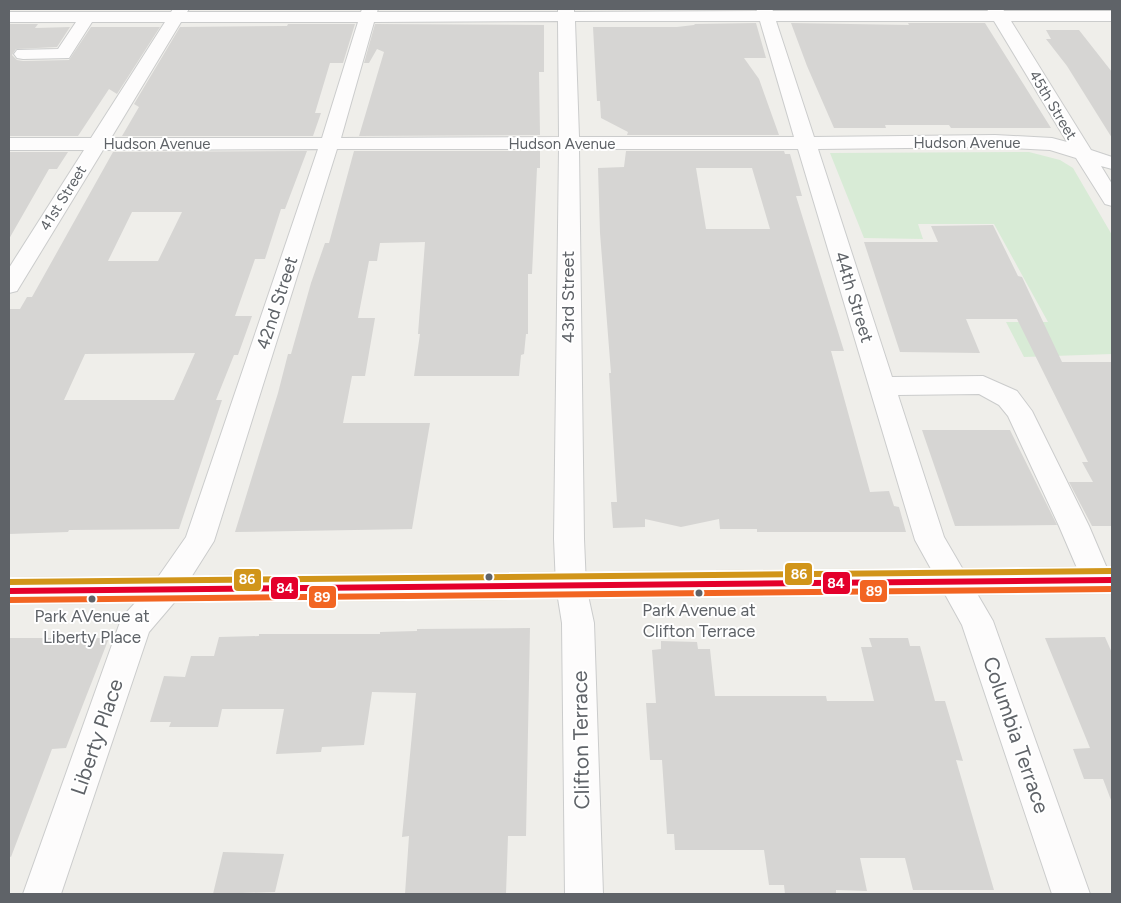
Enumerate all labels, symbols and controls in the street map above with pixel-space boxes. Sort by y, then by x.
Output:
street label: 45th Street [1025,67,1081,143]
street label: Hudson Avenue [914,134,1020,152]
street label: Hudson Avenue [104,135,210,153]
street label: Hudson Avenue [509,135,615,153]
street label: 41st Street [36,162,90,234]
street label: 44th Street [830,249,878,345]
street label: 43rd Street [557,251,579,343]
street label: 42nd Street [252,253,302,352]
line badge: 86 [784,562,813,586]
text: 86 [791,566,807,583]
line badge: 86 [233,568,262,592]
text: 86 [239,571,255,588]
line badge: 84 [822,571,851,595]
unlabelled marker [484,572,494,582]
text: 84 [827,575,845,592]
line badge: 84 [270,576,299,600]
line badge: 89 [859,579,888,603]
text: 84 [276,580,294,597]
text: 89 [866,583,882,600]
line badge: 89 [308,585,337,609]
marker: Park Avenue at Clifton Terrace [694,588,704,598]
text: 89 [314,589,330,606]
marker: Park AVenue at Liberty Place [87,594,97,604]
place label: Park Avenue at Clifton Terrace [642,600,756,641]
place label: Park AVenue at Liberty Place [34,606,150,647]
street label: Columbia Terrace [978,653,1055,816]
street label: Clifton Terrace [567,670,594,810]
street label: Liberty Place [65,675,128,798]

